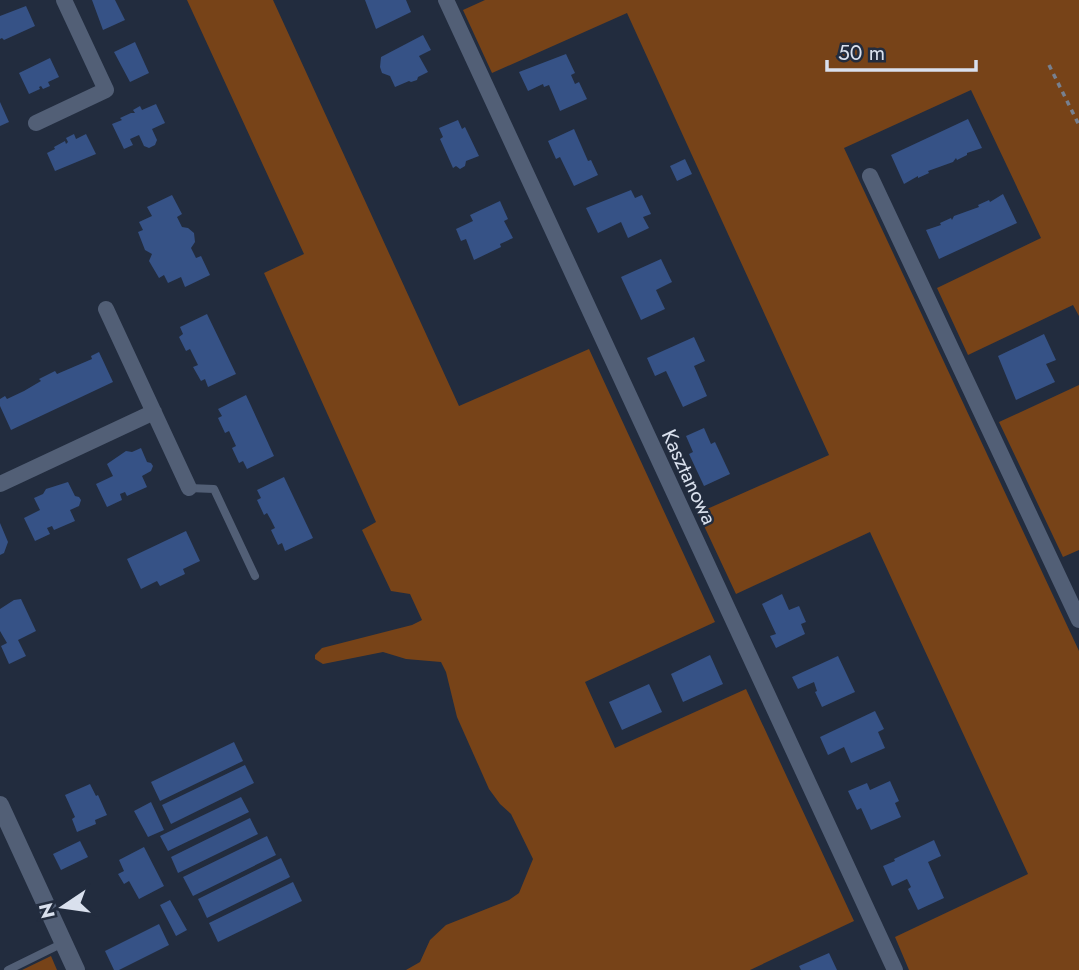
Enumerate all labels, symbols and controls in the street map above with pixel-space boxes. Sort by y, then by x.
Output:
scale bar [827,28,976,72]
text: 50 m [838,38,885,68]
street label: Kasztanowa [654,425,724,529]
north arrow [28,872,98,942]
text: N [32,900,62,921]

